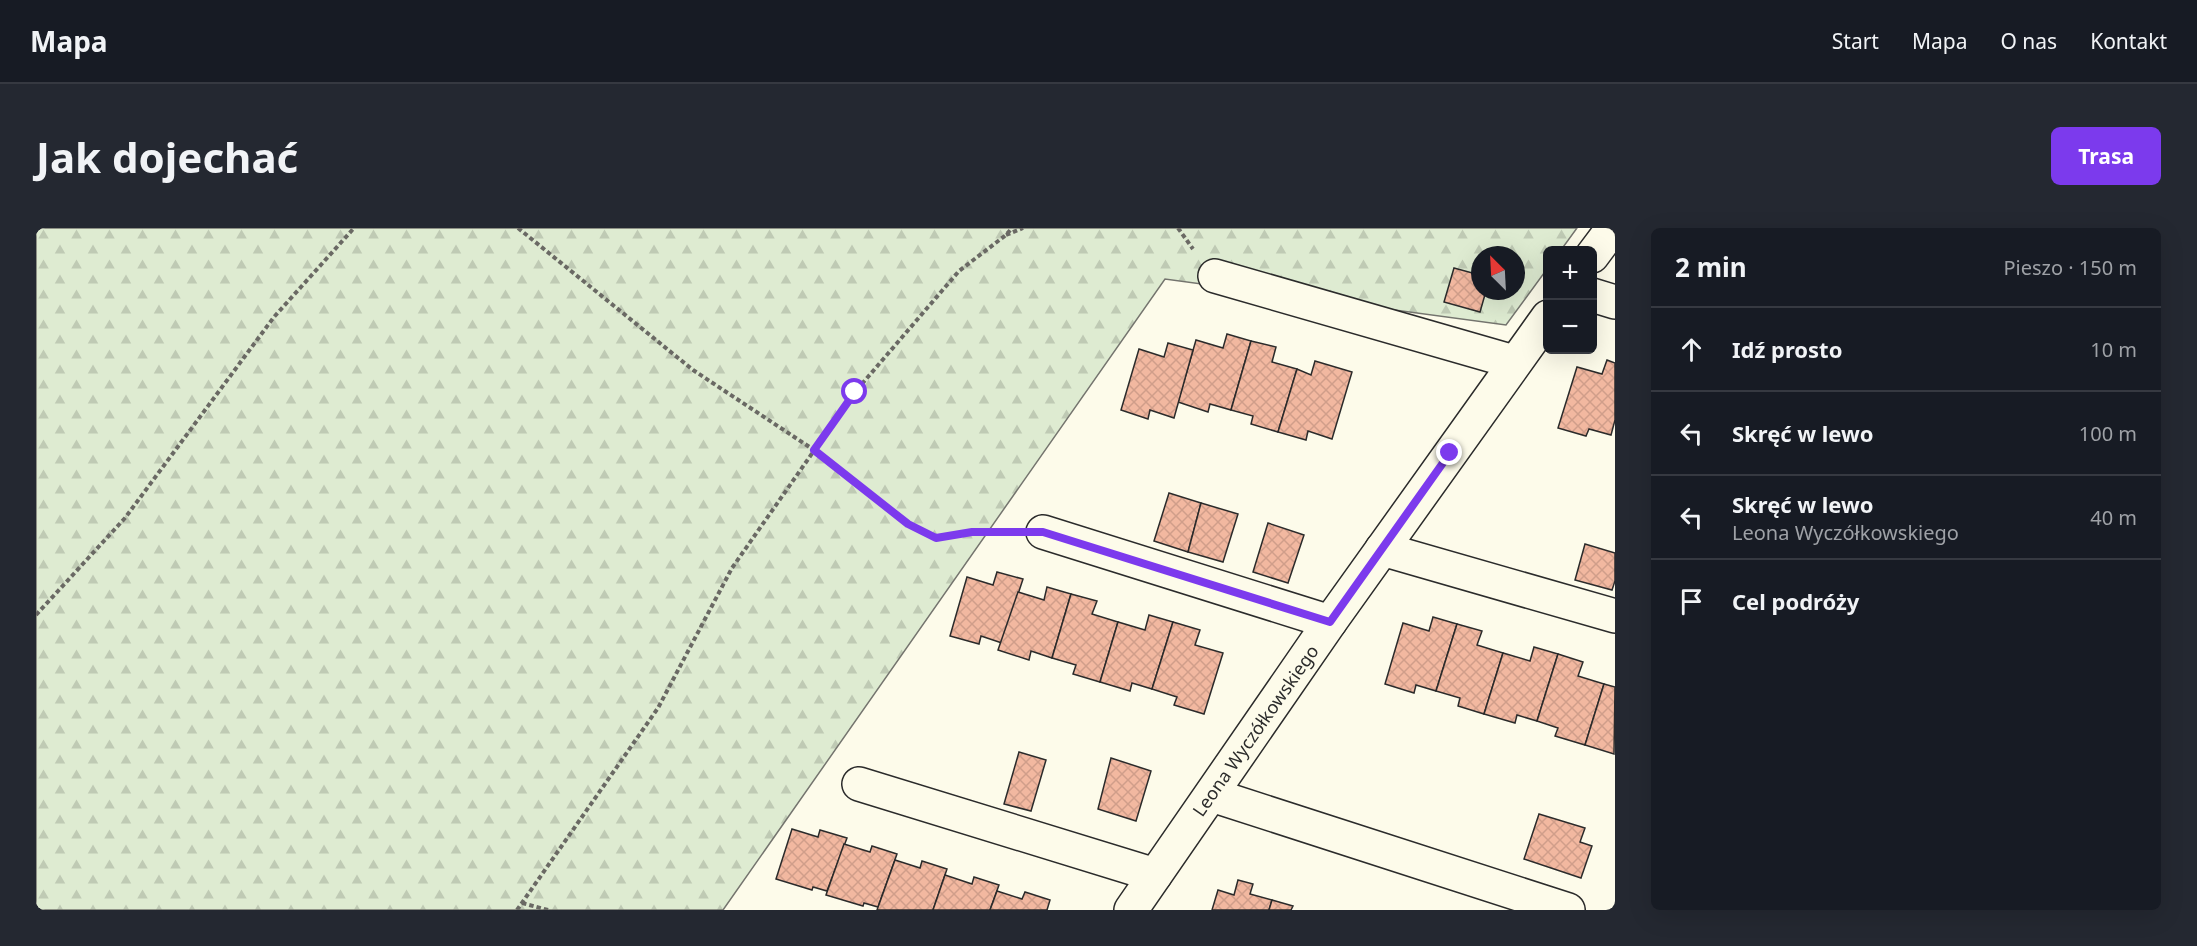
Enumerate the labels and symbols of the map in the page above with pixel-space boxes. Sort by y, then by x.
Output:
north arrow [1471,246,1525,300]
route start [841,378,867,404]
route end [1436,439,1462,465]
street label: Leona Wyczółkowskiego [1187,640,1324,821]

